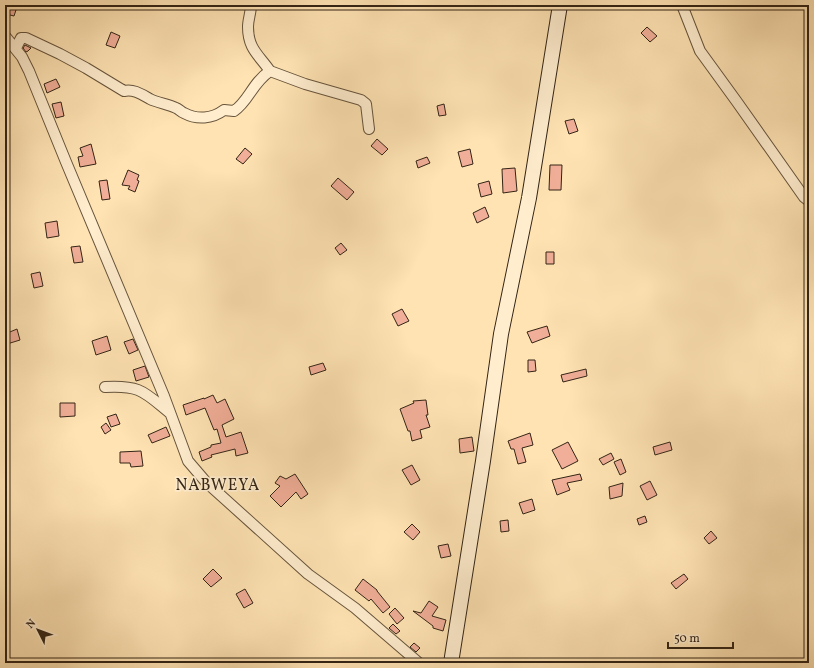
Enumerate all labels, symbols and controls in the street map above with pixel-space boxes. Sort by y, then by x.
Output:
district label: NABWEYA [176,475,260,497]
north arrow [18,610,58,650]
text: N [23,616,40,632]
scale bar [668,624,733,650]
text: 50 m [674,631,700,647]

